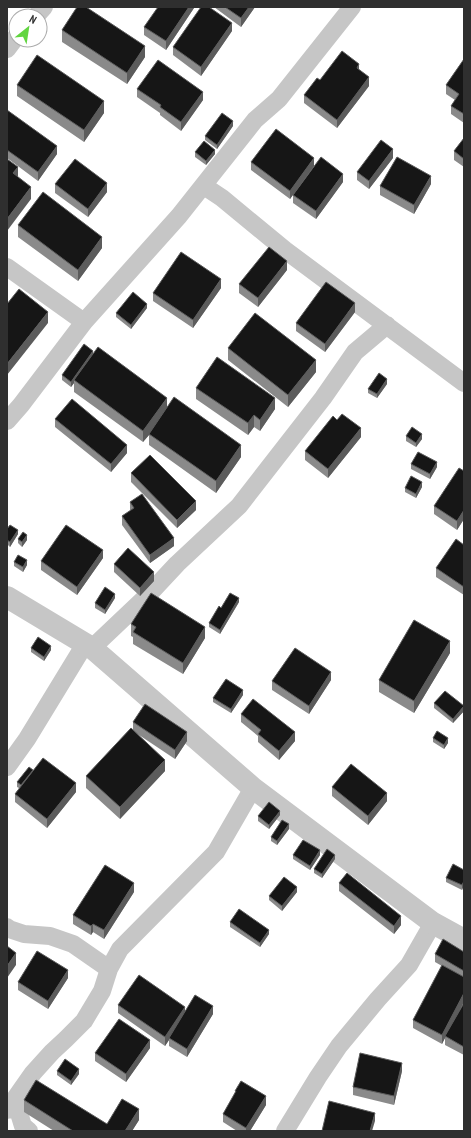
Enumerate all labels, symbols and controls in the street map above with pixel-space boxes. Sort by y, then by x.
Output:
north arrow [8,8,48,48]
text: N [27,12,39,27]

